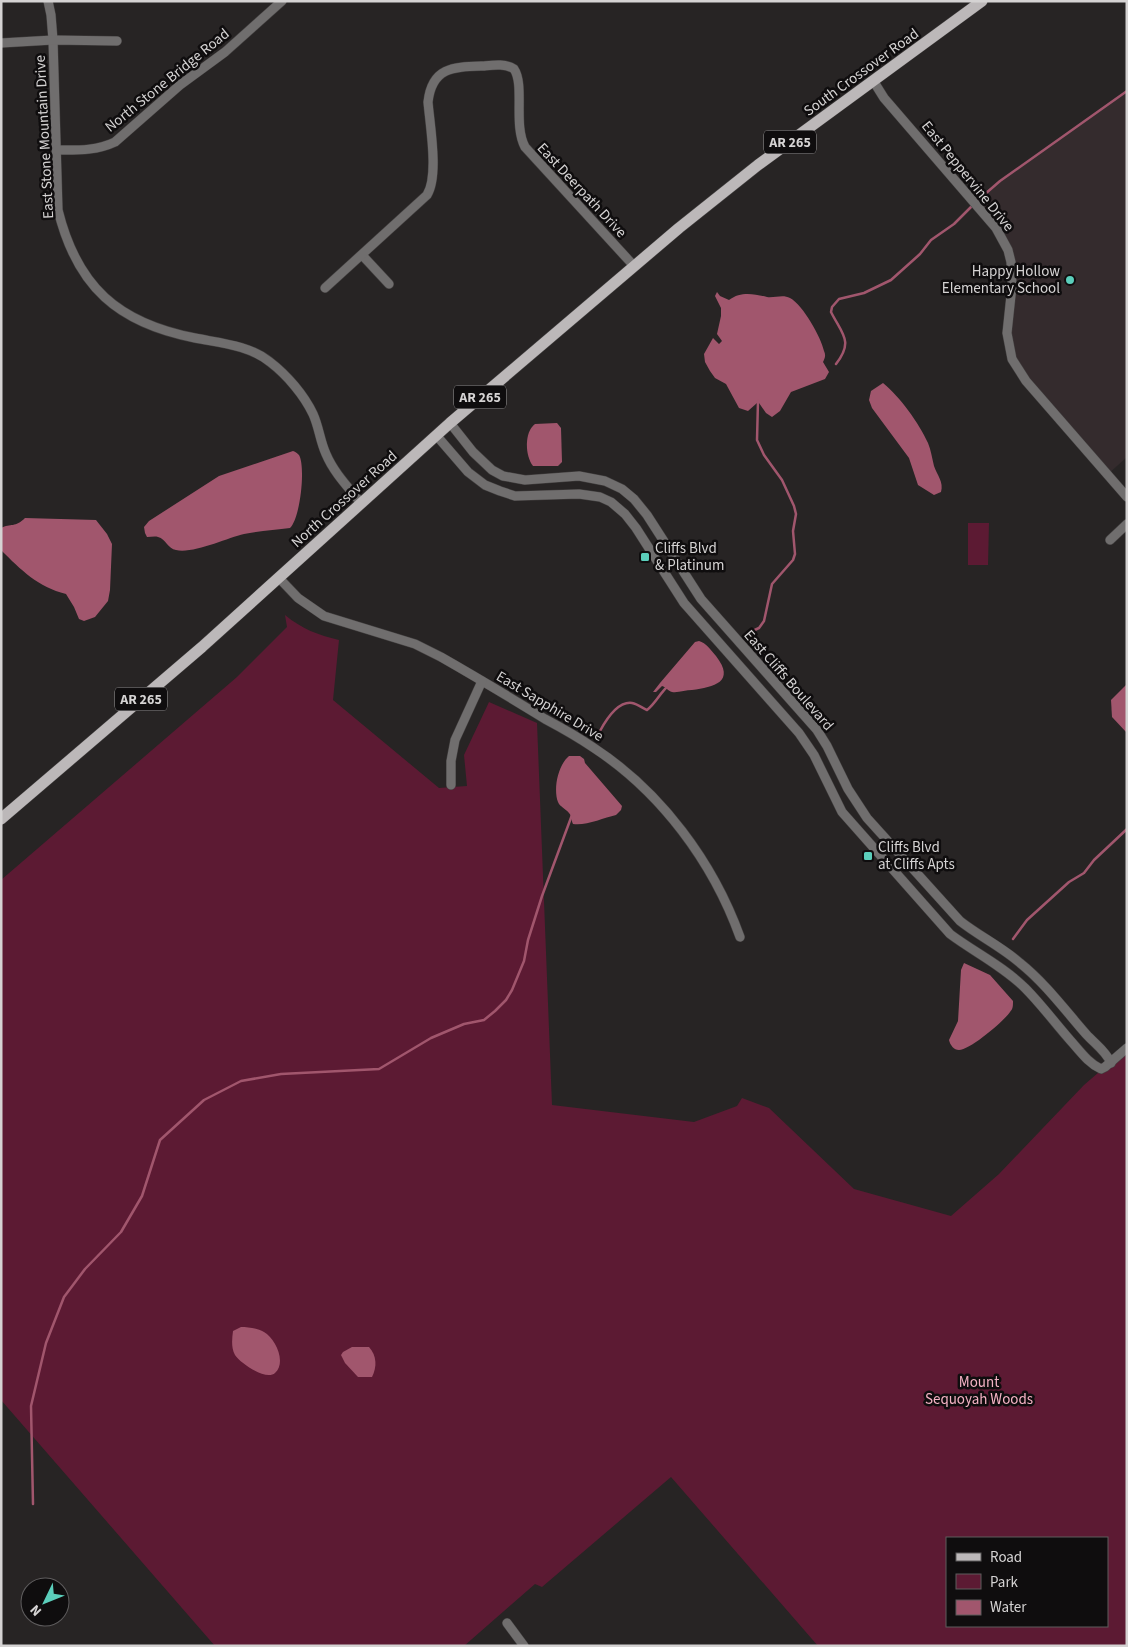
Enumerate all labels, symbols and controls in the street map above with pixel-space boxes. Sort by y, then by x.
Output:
street label: South Crossover Road [799,23,923,121]
street label: North Stone Bridge Road [101,24,234,137]
street label: East Stone Mountain Drive [30,55,59,219]
street label: East Peppervine Drive [916,117,1019,236]
road number: AR 265 [764,130,816,154]
street label: East Deerpath Drive [532,138,631,242]
place label: Happy Hollow Elementary School [942,261,1060,299]
marker: Happy Hollow Elementary School [1064,274,1076,286]
road number: AR 265 [454,386,506,408]
street label: North Crossover Road [287,446,402,553]
place label: Cliffs Blvd & Platinum [655,538,724,576]
marker: Cliffs Blvd & Platinum [639,551,651,563]
street label: East Cliffs Boulevard [739,625,838,735]
street label: East Sapphire Drive [492,666,607,747]
road number: AR 265 [115,688,167,711]
place label: Cliffs Blvd at Cliffs Apts [878,837,955,875]
marker: Cliffs Blvd at Cliffs Apts [862,850,874,862]
park label: Mount Sequoyah Woods [925,1372,1033,1410]
legend [946,1537,1108,1627]
text: Road [990,1547,1022,1568]
text: Park [990,1572,1019,1593]
north arrow [20,1577,70,1627]
text: Water [990,1597,1027,1618]
text: N [26,1600,47,1620]

